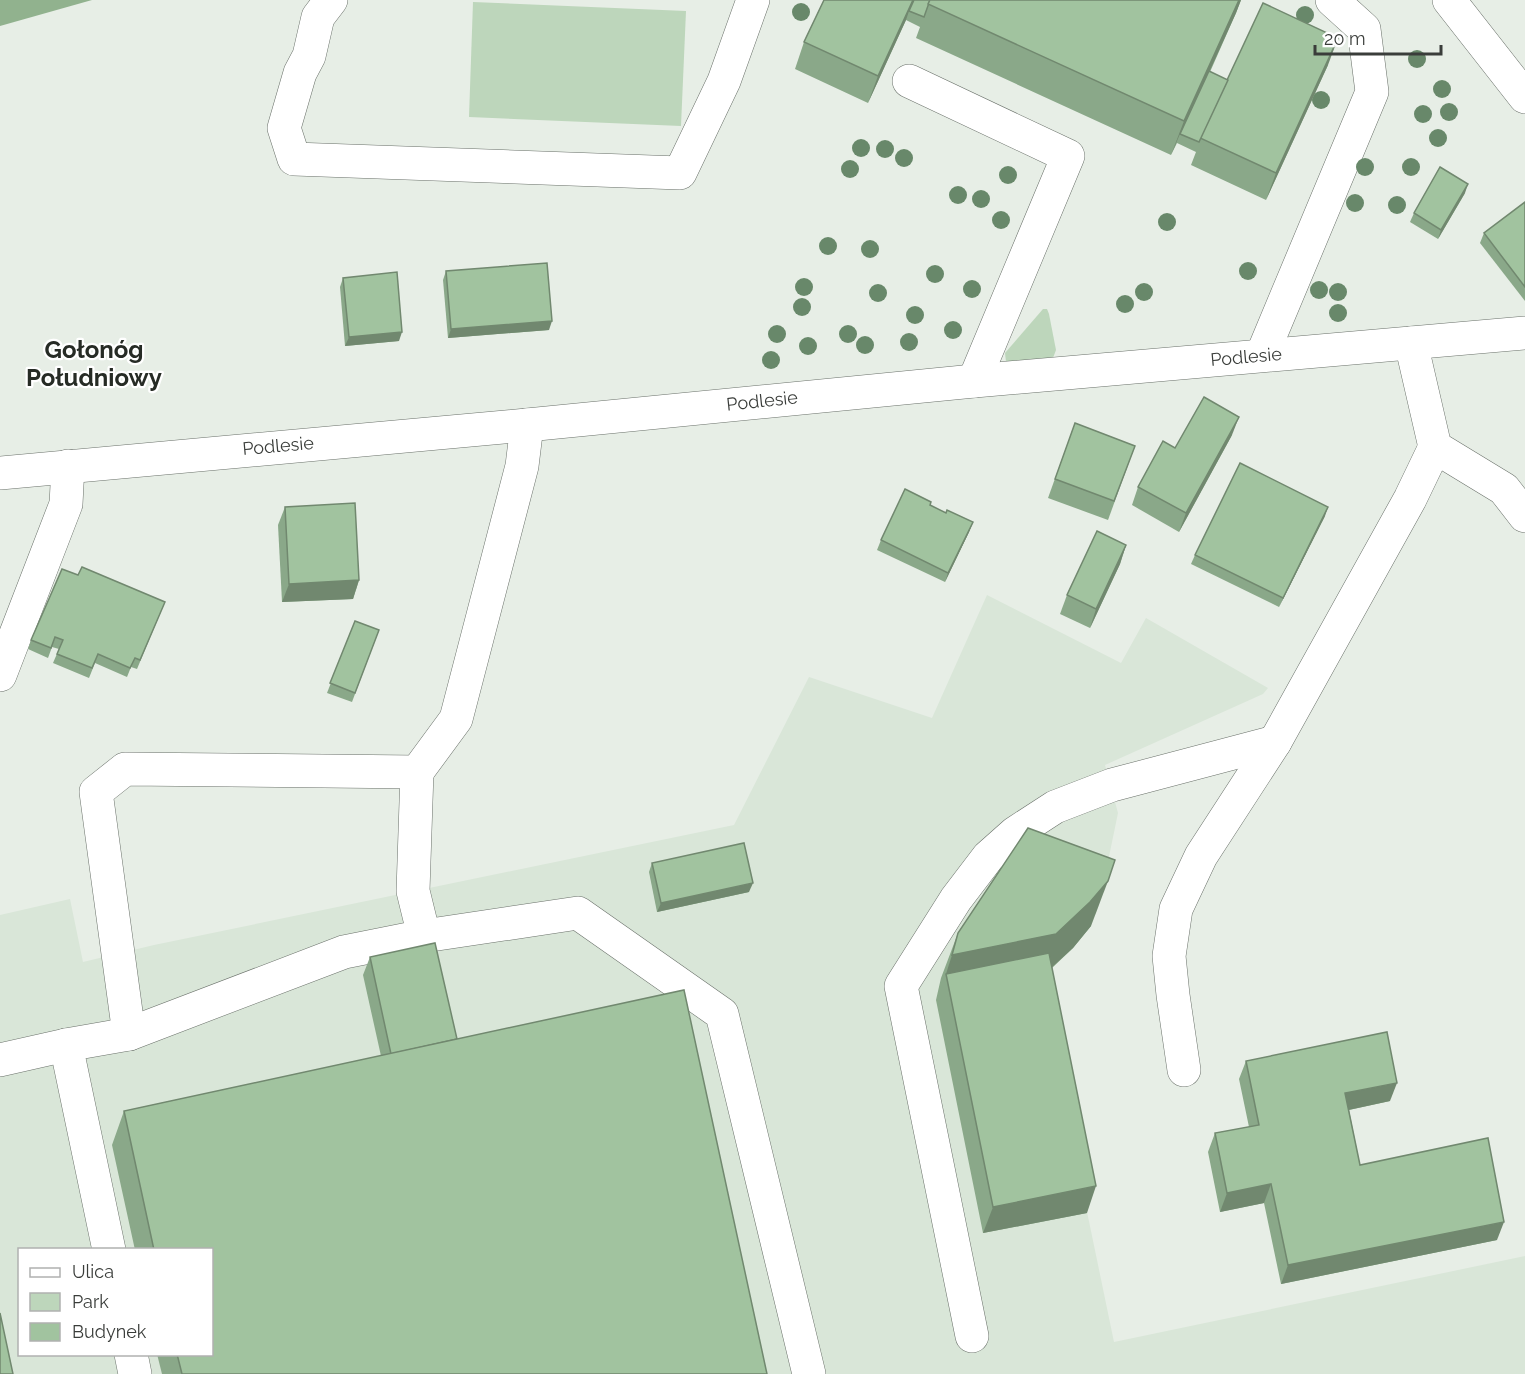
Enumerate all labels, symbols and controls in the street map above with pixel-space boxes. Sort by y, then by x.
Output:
scale bar [1315,18,1441,56]
text: 20 m [1324,28,1366,49]
district label: Gołonóg Południowy [26,335,162,392]
street label: Podlesie [1209,343,1283,370]
street label: Podlesie [725,386,799,415]
street label: Podlesie [241,432,315,459]
legend [18,1248,213,1356]
text: Ulica [72,1261,114,1282]
text: Park [72,1291,109,1312]
text: Budynek [72,1321,147,1342]

